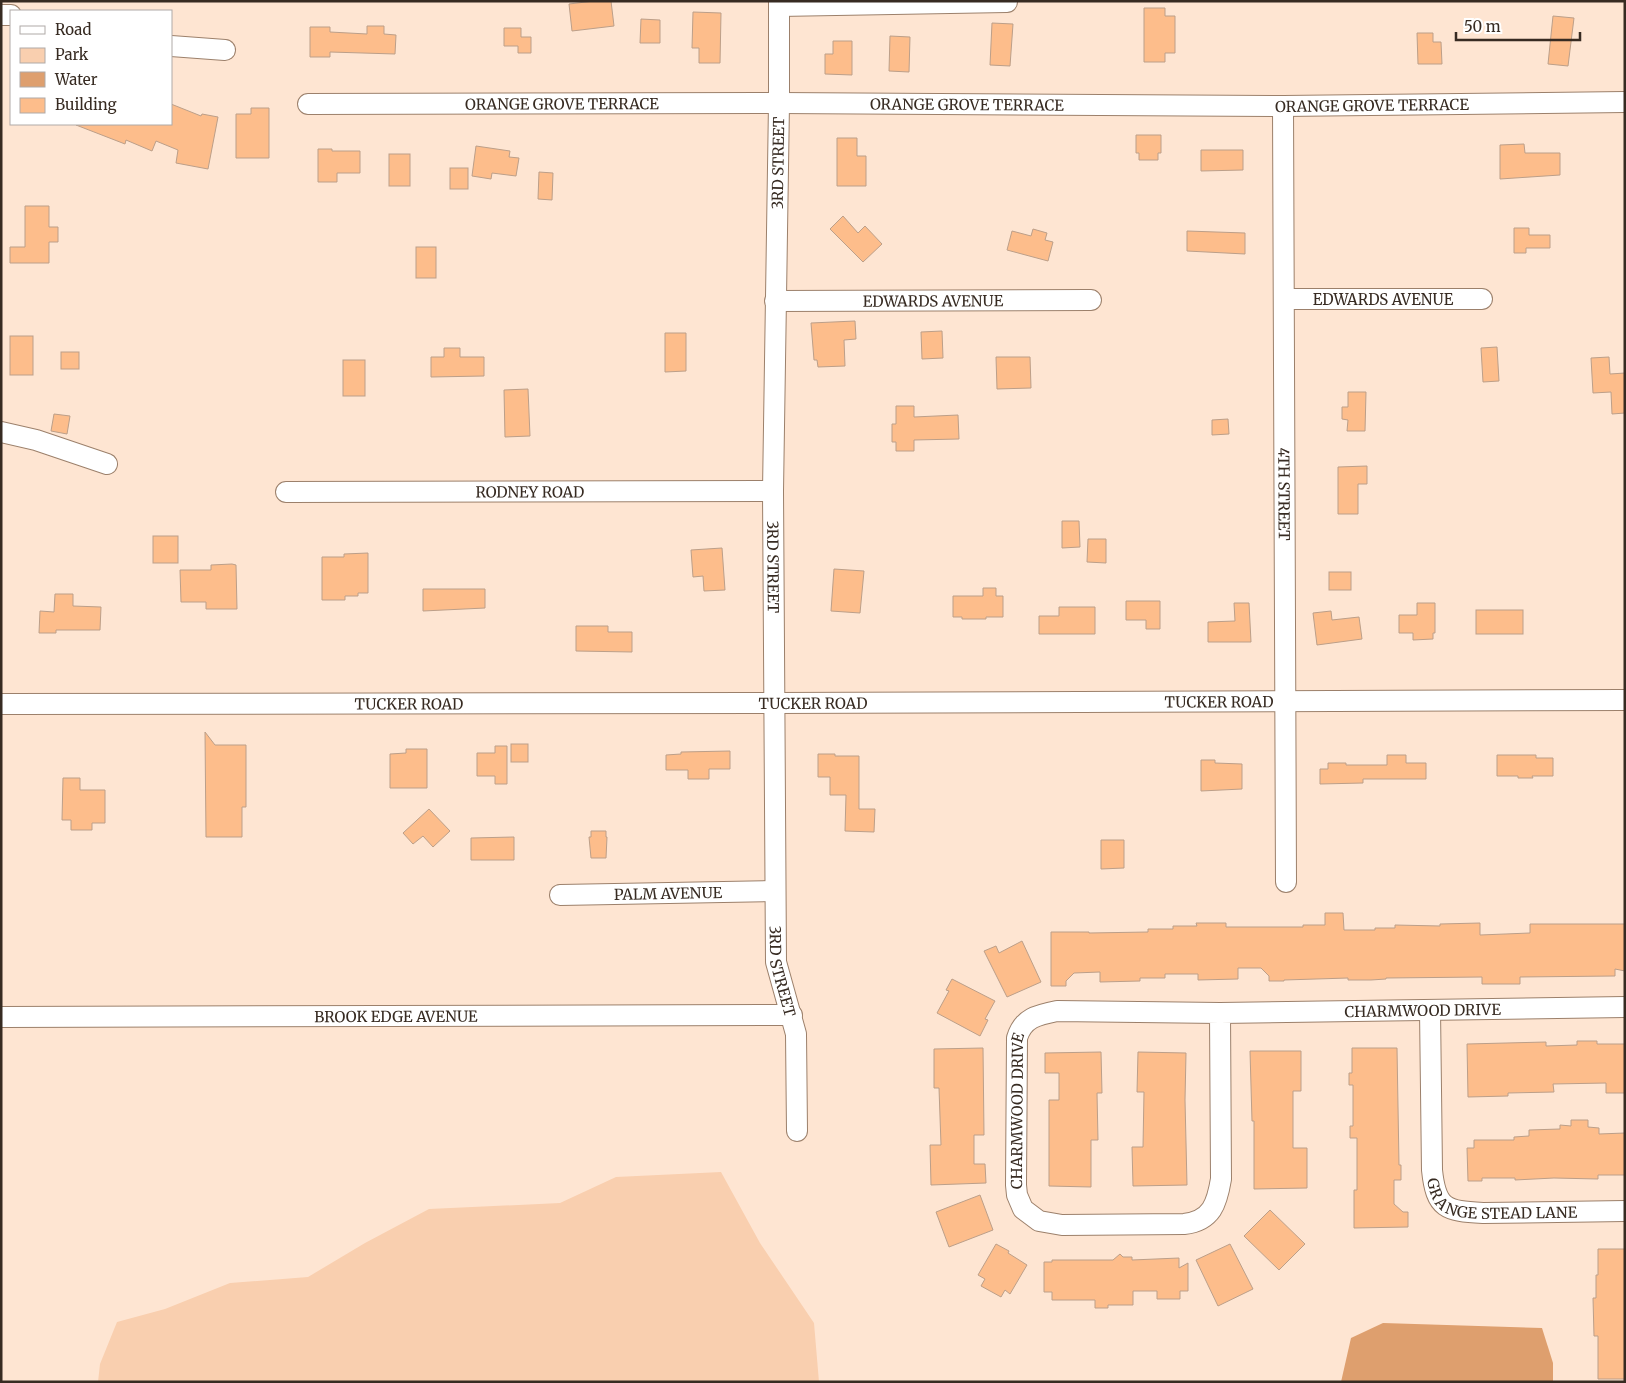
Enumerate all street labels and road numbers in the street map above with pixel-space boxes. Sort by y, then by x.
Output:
street label: ORANGE GROVE TERRACE [465,94,659,113]
street label: ORANGE GROVE TERRACE [870,94,1064,114]
street label: ORANGE GROVE TERRACE [1275,94,1469,116]
street label: 3RD STREET [768,116,788,209]
street label: EDWARDS AVENUE [1313,290,1454,309]
street label: EDWARDS AVENUE [863,291,1004,310]
street label: 4TH STREET [1275,447,1294,541]
street label: RODNEY ROAD [476,482,584,501]
street label: 3RD STREET [764,521,783,614]
street label: TUCKER ROAD [1165,692,1273,711]
street label: TUCKER ROAD [759,693,867,713]
street label: TUCKER ROAD [355,694,463,713]
street label: PALM AVENUE [614,882,723,903]
street label: 3RD STREET [766,926,800,1019]
street label: CHARMWOOD DRIVE [1344,999,1501,1021]
street label: BROOK EDGE AVENUE [314,1006,478,1026]
street label: CHARMWOOD DRIVE [1006,1029,1028,1189]
street label: GRANGE STEAD LANE [1424,1176,1578,1223]

